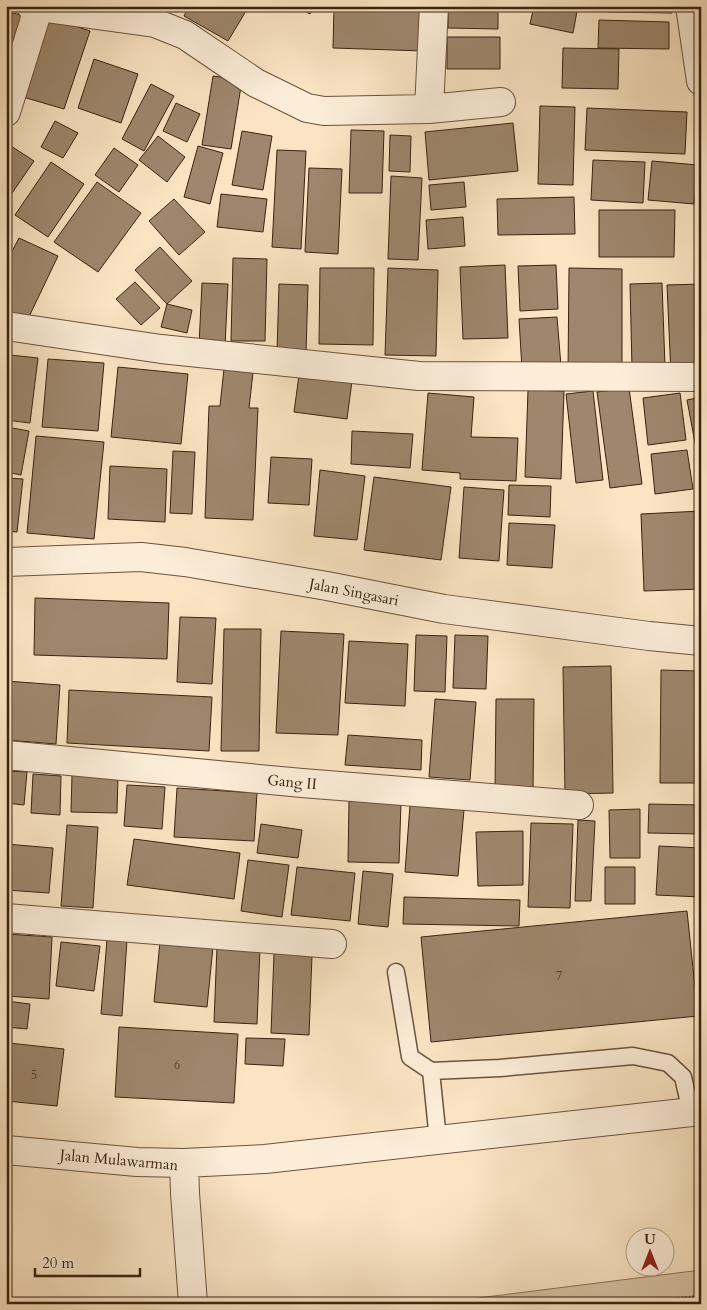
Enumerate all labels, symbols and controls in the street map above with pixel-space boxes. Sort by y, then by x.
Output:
street label: Jalan Singasari [306,573,400,610]
street label: Gang II [266,770,318,794]
house number: 7 [556,968,562,984]
house number: 6 [174,1057,180,1073]
house number: 5 [31,1067,37,1083]
street label: Jalan Mulawarman [57,1145,179,1175]
north arrow [624,1228,674,1278]
text: U [644,1230,656,1249]
scale bar [35,1245,140,1277]
text: 20 m [42,1253,74,1273]

